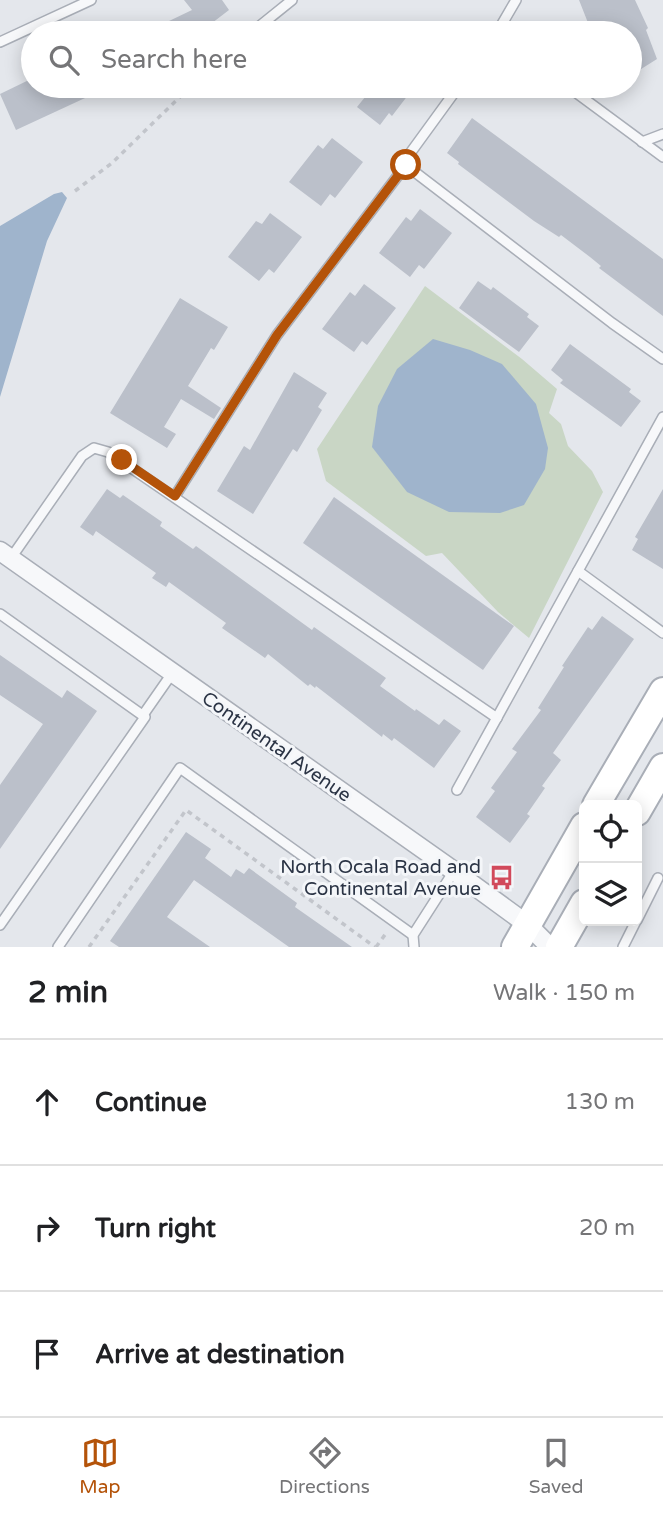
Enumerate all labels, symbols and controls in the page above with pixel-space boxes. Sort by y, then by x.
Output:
search box [21,21,642,98]
icon: search [45,41,83,79]
text: Search here [101,44,247,75]
route start [390,149,421,180]
route end [106,444,137,475]
street label: Continental Avenue [198,687,355,807]
map controls [579,800,642,926]
button: locate [579,800,642,863]
place label: North Ocala Road and Continental Avenue [280,856,481,900]
bus stop icon: North Ocala Road and Continental Avenue [487,863,515,891]
button: layers [579,863,642,926]
text: 2 min [28,974,108,1011]
text: Walk · 150 m [493,979,635,1007]
icon: ahead [28,1083,66,1121]
text: Continue [95,1087,207,1118]
text: 130 m [565,1088,635,1116]
icon: right [28,1209,66,1247]
text: Turn right [95,1213,216,1244]
text: 20 m [579,1214,635,1242]
icon: arrive [28,1335,66,1373]
text: Arrive at destination [95,1339,345,1370]
tab: Map [79,1434,120,1498]
tab: Directions [279,1434,370,1498]
tab: Saved [529,1434,584,1498]

